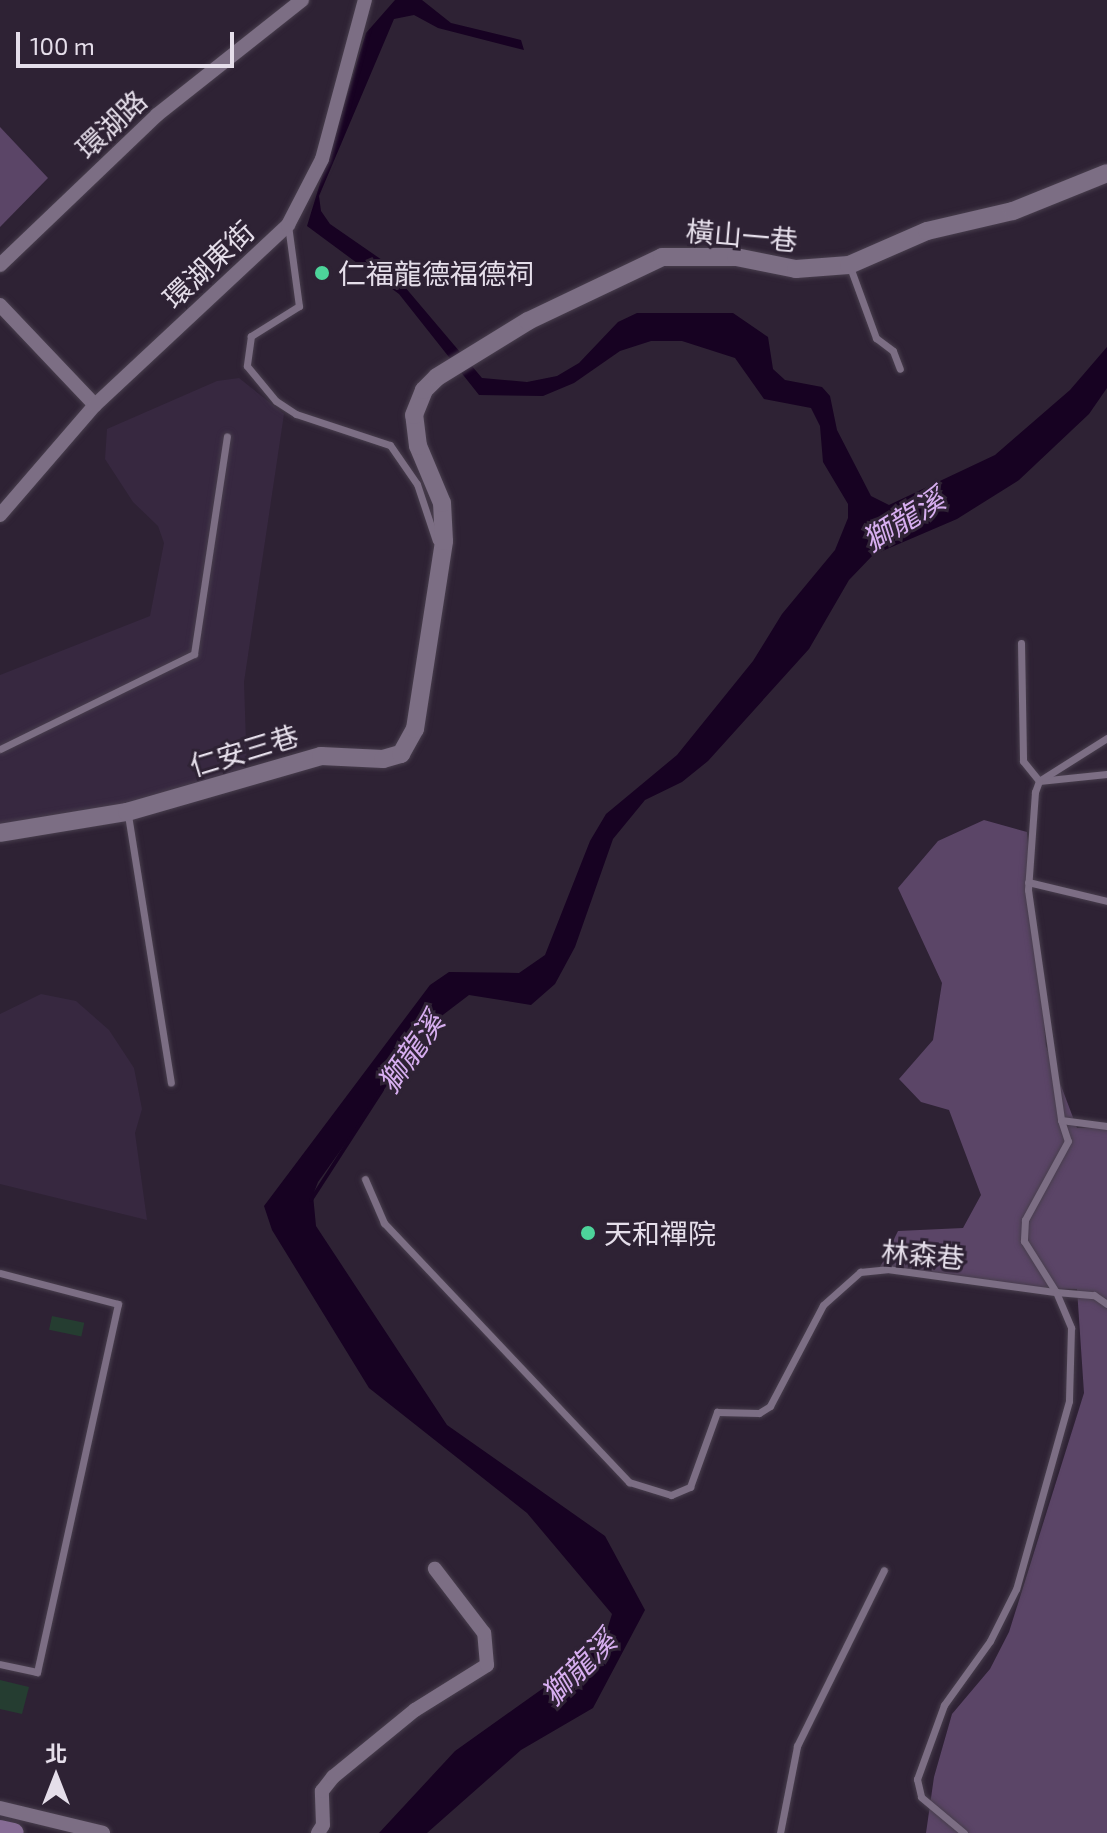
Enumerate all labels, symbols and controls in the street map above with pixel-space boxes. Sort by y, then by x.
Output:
scale bar [20,16,238,66]
text: 100 m [30,31,95,60]
street label: 環湖路 [69,83,153,165]
street label: 橫山一巷 [685,213,799,257]
street label: 環湖東街 [156,214,260,314]
place label: 仁福龍德福德祠 [338,256,534,290]
marker: 仁福龍德福德祠 [313,264,331,282]
water label: 獅龍溪 [855,480,951,558]
street label: 仁安三巷 [186,718,302,782]
water label: 獅龍溪 [369,1005,451,1099]
place label: 天和禪院 [604,1216,716,1250]
marker: 天和禪院 [579,1224,597,1242]
street label: 林森巷 [880,1234,966,1274]
water label: 獅龍溪 [533,1622,623,1712]
north arrow [16,1737,96,1817]
text: 北 [45,1740,67,1766]

